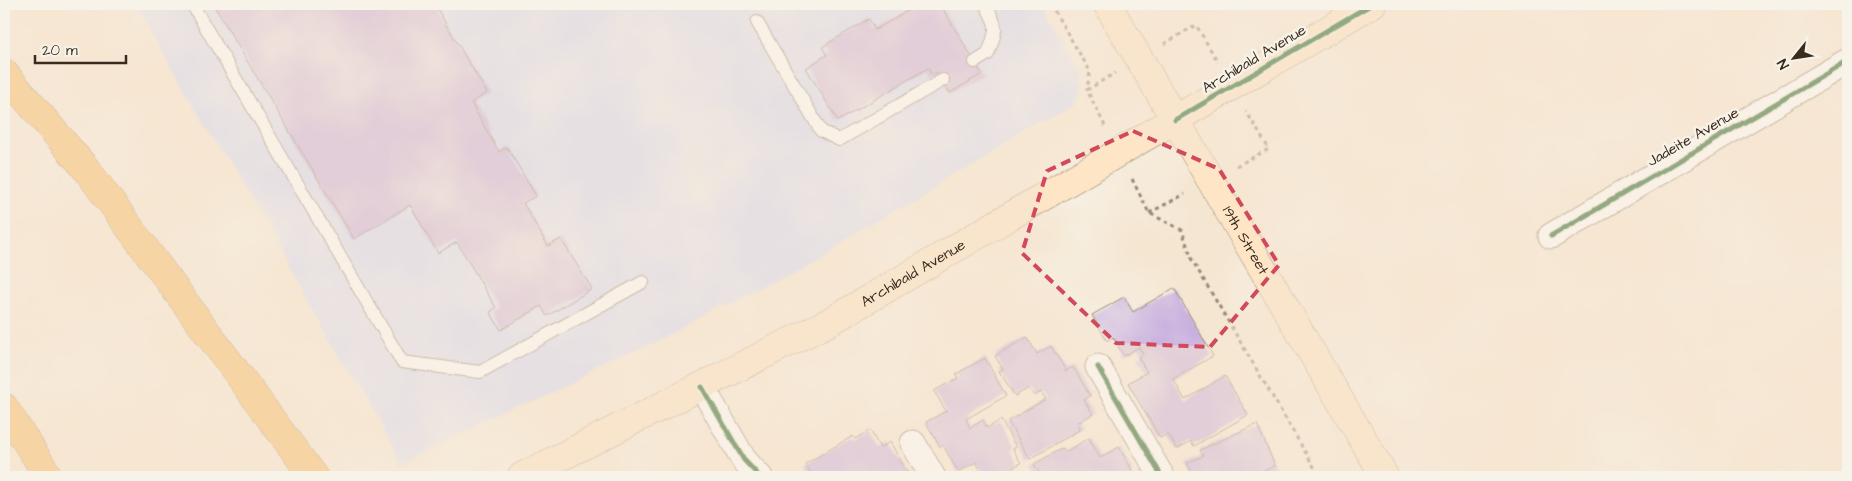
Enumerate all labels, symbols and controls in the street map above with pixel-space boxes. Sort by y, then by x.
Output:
street label: Archibald Avenue [1198,20,1310,98]
scale bar [35,32,126,64]
north arrow [1770,32,1820,82]
text: 20 m [42,40,78,61]
text: N [1773,55,1794,73]
street label: Jadeite Avenue [1643,102,1743,172]
street label: 19th Street [1217,202,1274,278]
street label: Archibald Avenue [857,234,969,312]

